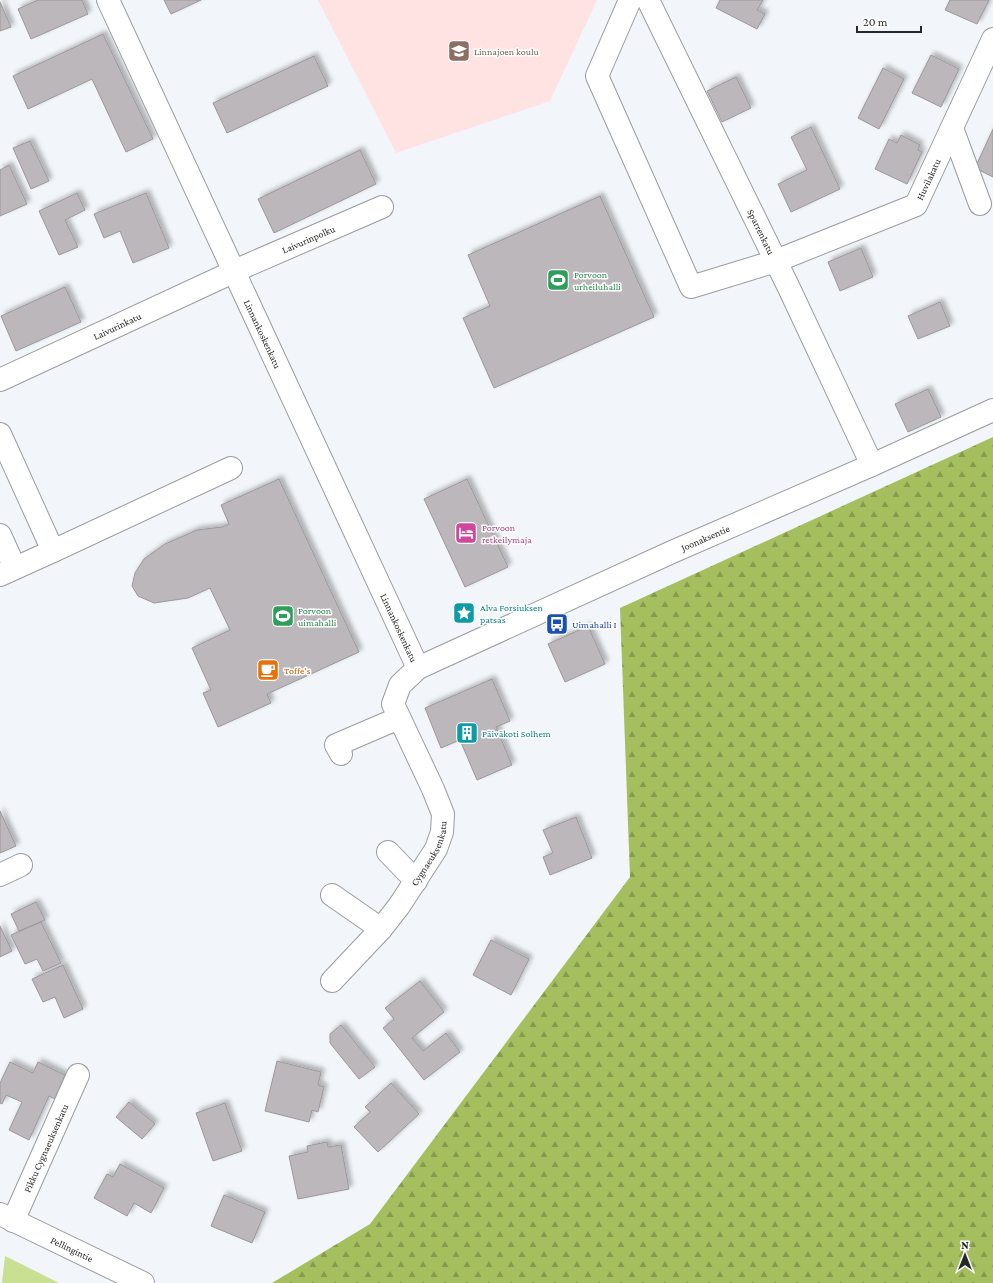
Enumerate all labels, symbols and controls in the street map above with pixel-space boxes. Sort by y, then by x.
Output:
scale bar [857,8,921,34]
text: 20 m [863,15,888,29]
school or university icon: Linnajoen koulu [446,38,472,64]
place label: Linnajoen koulu [474,46,540,58]
street label: Huvilakatu [914,156,943,202]
street label: Sparrenkatu [745,207,777,257]
street label: Laivurinpolku [280,223,337,256]
sports icon: Porvoon urheiluhalli [545,267,571,293]
place label: Porvoon urheiluhalli [574,269,621,292]
street label: Linnankoskenkatu [242,298,283,371]
street label: Laivurinkatu [91,310,144,342]
hotel icon: Porvoon retkeilymaja [453,520,479,546]
place label: Porvoon retkeilymaja [482,522,532,546]
street label: Joonaksentie [679,522,732,554]
street label: Linnankoskenkatu [378,592,420,665]
place icon: Alva Forsiuksen patsas [451,600,477,626]
place label: Alva Forsiuksen patsas [480,602,543,625]
sports icon: Porvoon uimahalli [270,603,296,629]
place label: Porvoon uimahalli [298,605,337,628]
bus stop icon: Uimahalli I [544,611,570,637]
place label: Uimahalli I [572,619,617,630]
cafe icon: Toffe's [255,657,281,683]
place label: Toffe's [284,665,311,676]
building icon: Päiväkoti Solhem [454,720,480,746]
place label: Päiväkoti Solhem [482,728,551,739]
street label: Cygnaeuksenkatu [409,820,449,888]
street label: Pikku Cygnaeuksenkatu [21,1101,71,1194]
street label: Pellingintie [49,1234,95,1264]
north arrow [945,1235,985,1275]
text: N [961,1239,969,1251]

